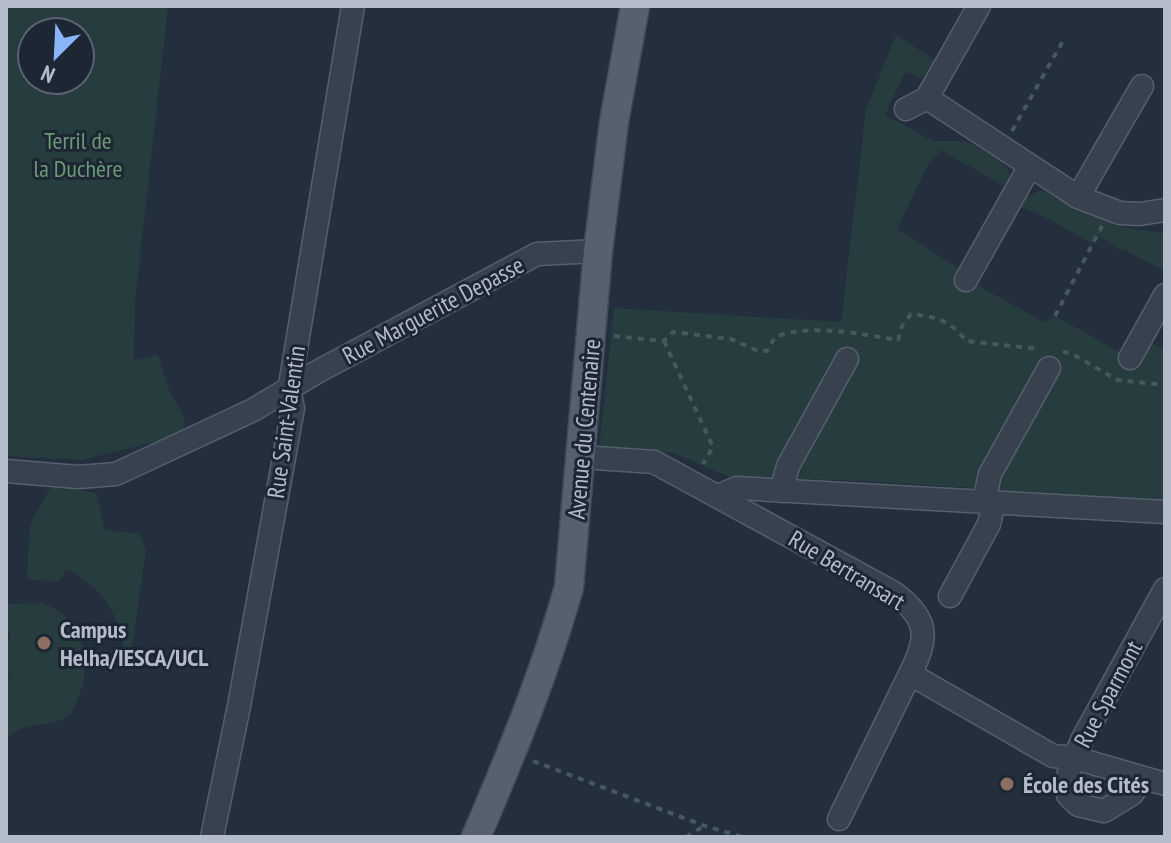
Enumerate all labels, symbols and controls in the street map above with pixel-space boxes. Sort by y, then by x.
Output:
north arrow [16,16,96,96]
text: N [37,59,59,89]
park label: Terril de la Duchère [34,125,122,184]
street label: Rue Marguerite Depasse [337,249,529,371]
street label: Avenue du Centenaire [561,338,607,520]
street label: Rue Saint-Valentin [260,344,312,500]
street label: Rue Bertransart [783,523,911,617]
place label: Campus Helha/IESCA/UCL [60,614,209,673]
marker: Campus Helha/IESCA/UCL [35,634,53,652]
street label: Rue Sparmont [1067,635,1149,753]
place label: École des Cités [1023,769,1149,800]
marker: École des Cités [998,775,1016,793]

